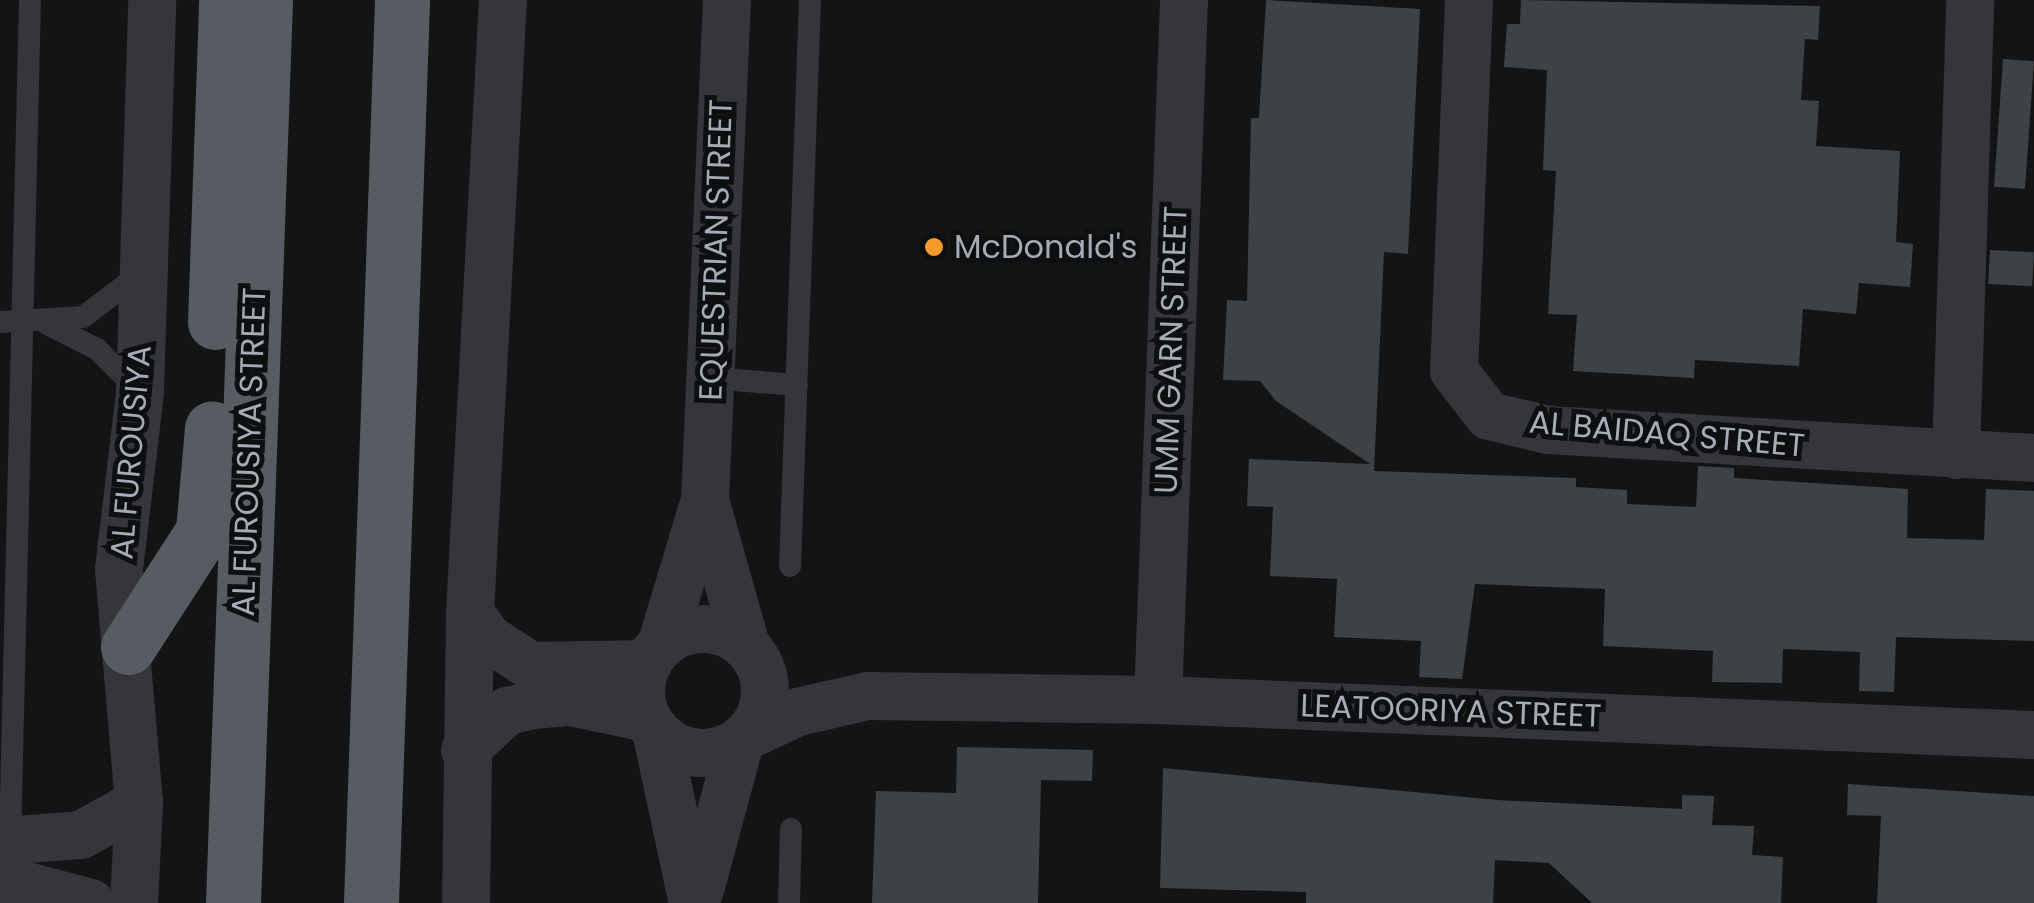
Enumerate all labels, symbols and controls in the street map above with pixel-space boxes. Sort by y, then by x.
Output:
street label: EQUESTRIAN STREET [692,99,740,401]
street label: UMM GARN STREET [1147,205,1195,495]
place label: McDonald's [954,228,1137,266]
marker: McDonald's [923,236,945,258]
street label: AL FUROUSIYA STREET [224,287,274,617]
street label: AL FUROUSIYA [103,343,159,561]
street label: AL BAIDAQ STREET [1528,403,1806,465]
street label: LEATOORIYA STREET [1300,687,1602,735]

